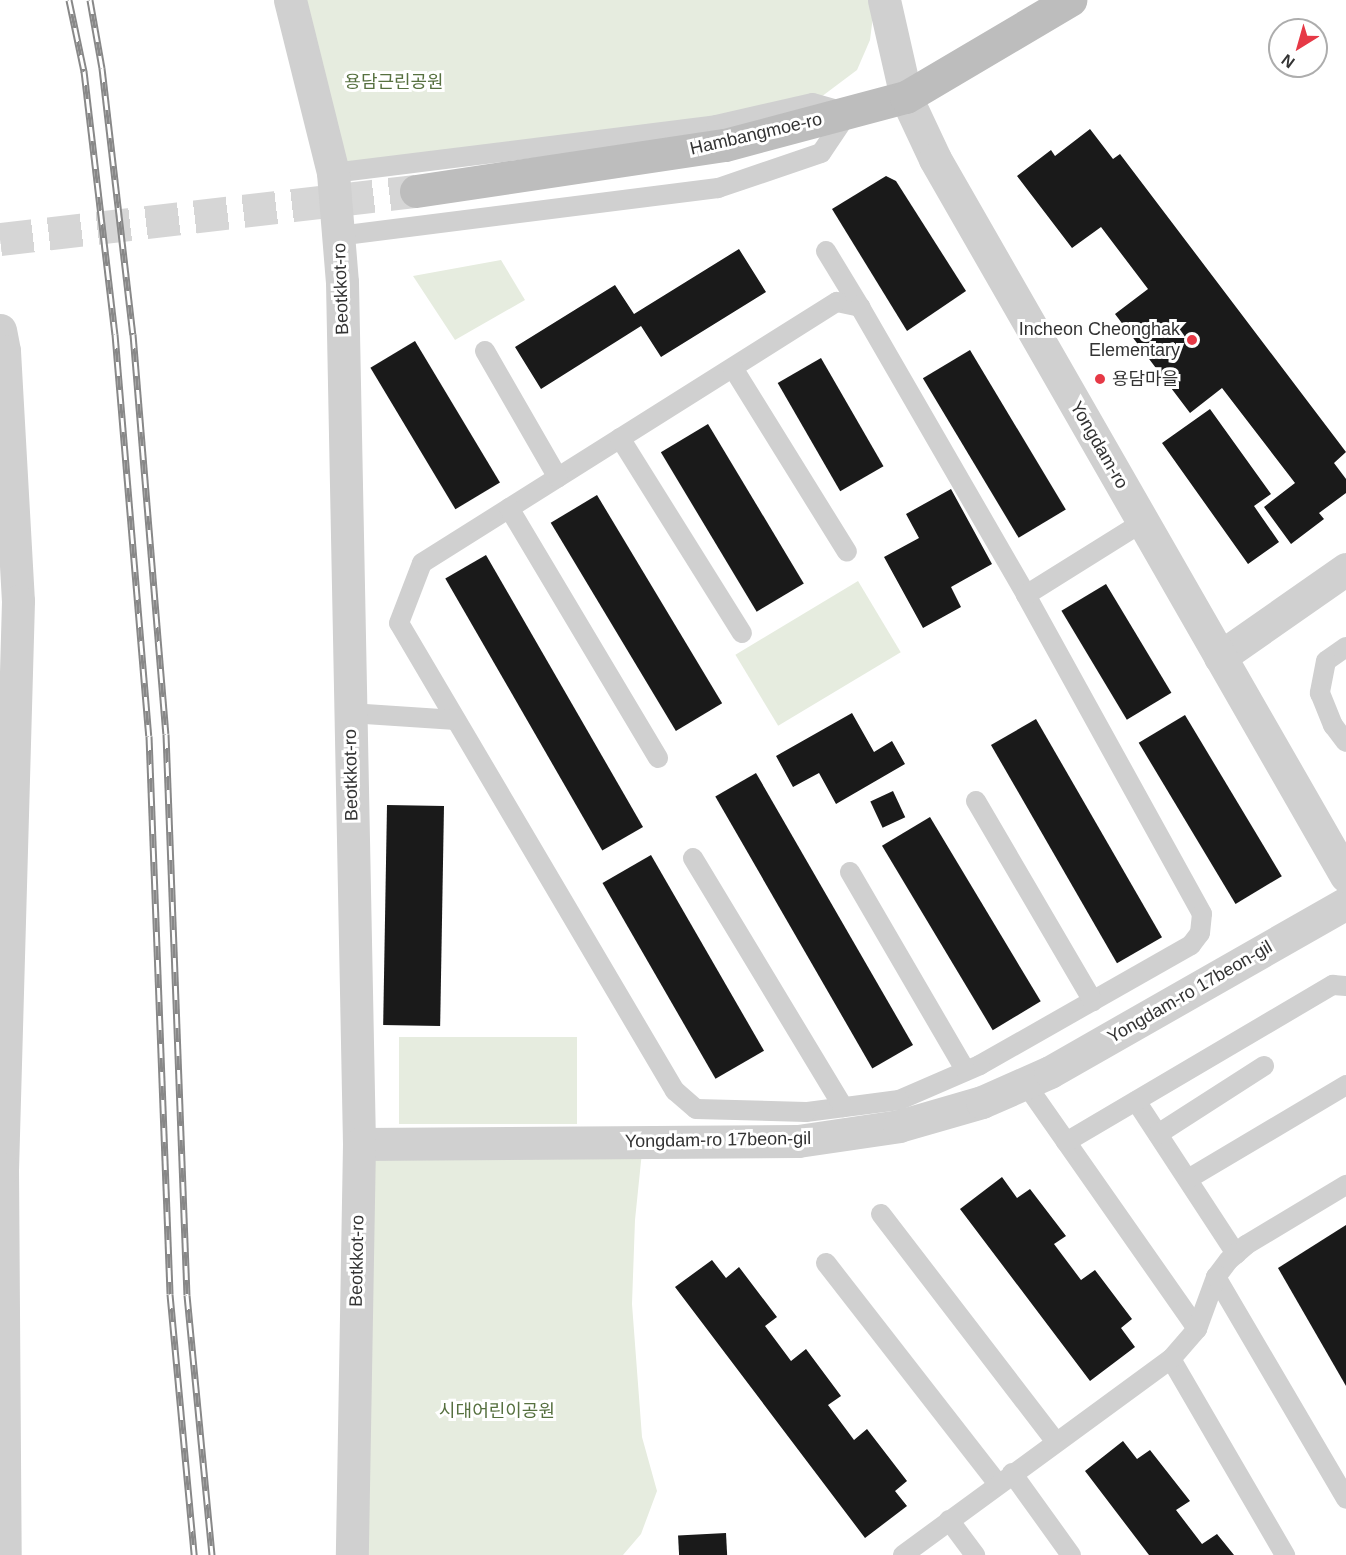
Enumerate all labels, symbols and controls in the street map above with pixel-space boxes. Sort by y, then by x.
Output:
north arrow [1268,18,1328,78]
text: N [1278,51,1298,71]
park label: 용담근린공원 [344,71,444,93]
street label: Hambangmoe-ro [688,108,824,160]
street label: Beotkkot-ro [329,243,353,335]
place label: Incheon Cheonghak Elementary [1019,319,1180,362]
marker: Incheon Cheonghak Elementary [1185,333,1199,347]
place label: 용담마을 [1112,368,1178,390]
marker: 용담마을 [1093,372,1107,386]
street label: Yongdam-ro [1065,397,1133,493]
street label: Beotkkot-ro [339,729,363,821]
street label: Yongdam-ro 17beon-gil [1104,936,1276,1048]
street label: Yongdam-ro 17beon-gil [625,1128,811,1152]
street label: Beotkkot-ro [345,1215,369,1307]
park label: 시대어린이공원 [439,1400,555,1422]

